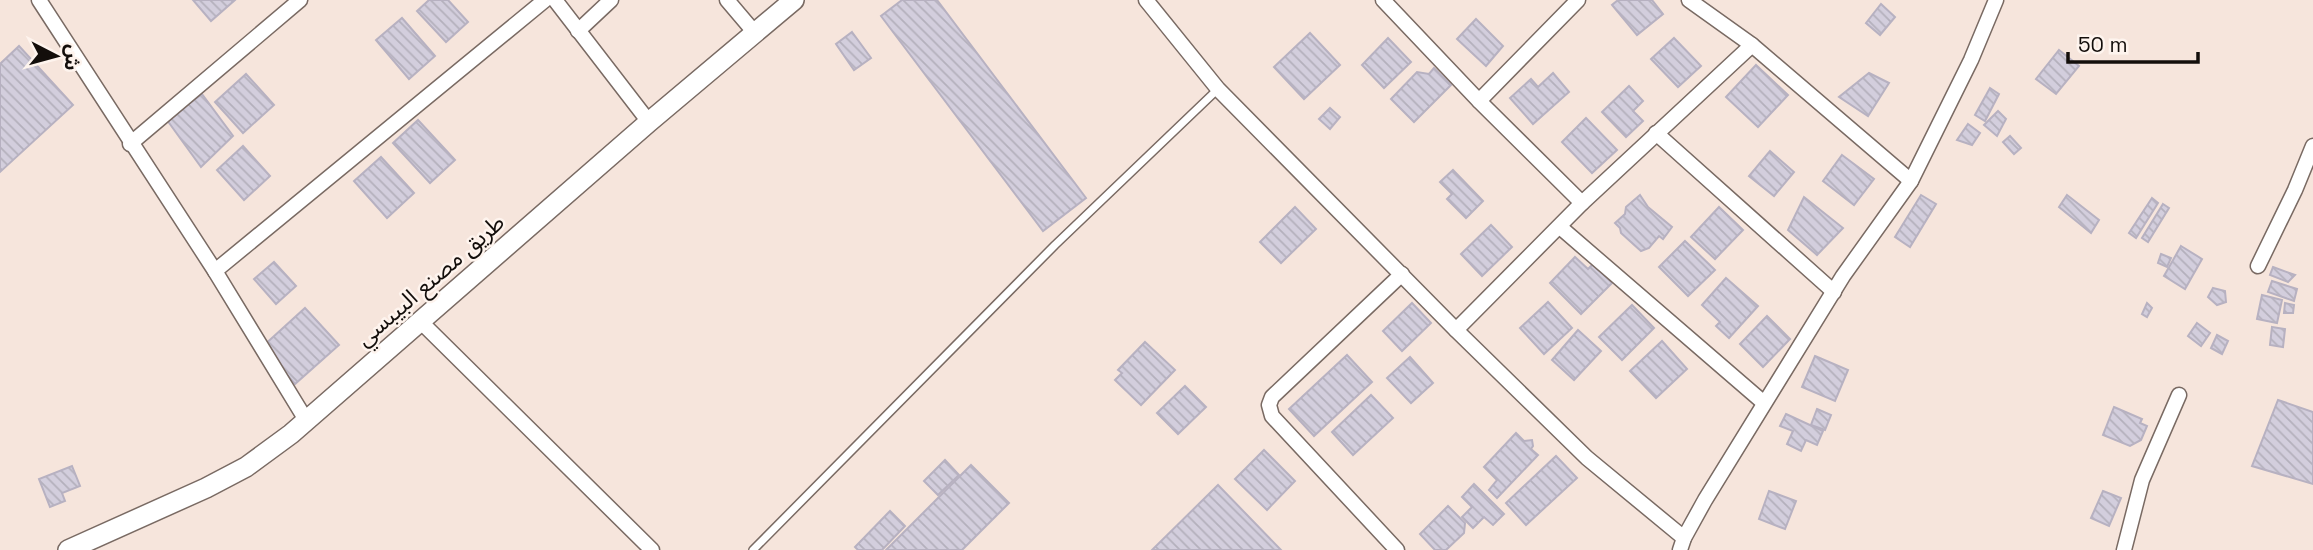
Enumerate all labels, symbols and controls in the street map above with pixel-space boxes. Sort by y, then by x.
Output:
north arrow [21,21,91,91]
scale bar [2068,21,2198,65]
text: 50 m [2078,31,2128,58]
text: ش [59,43,86,72]
street label: طريق مصنع البيبسي [349,207,512,355]

